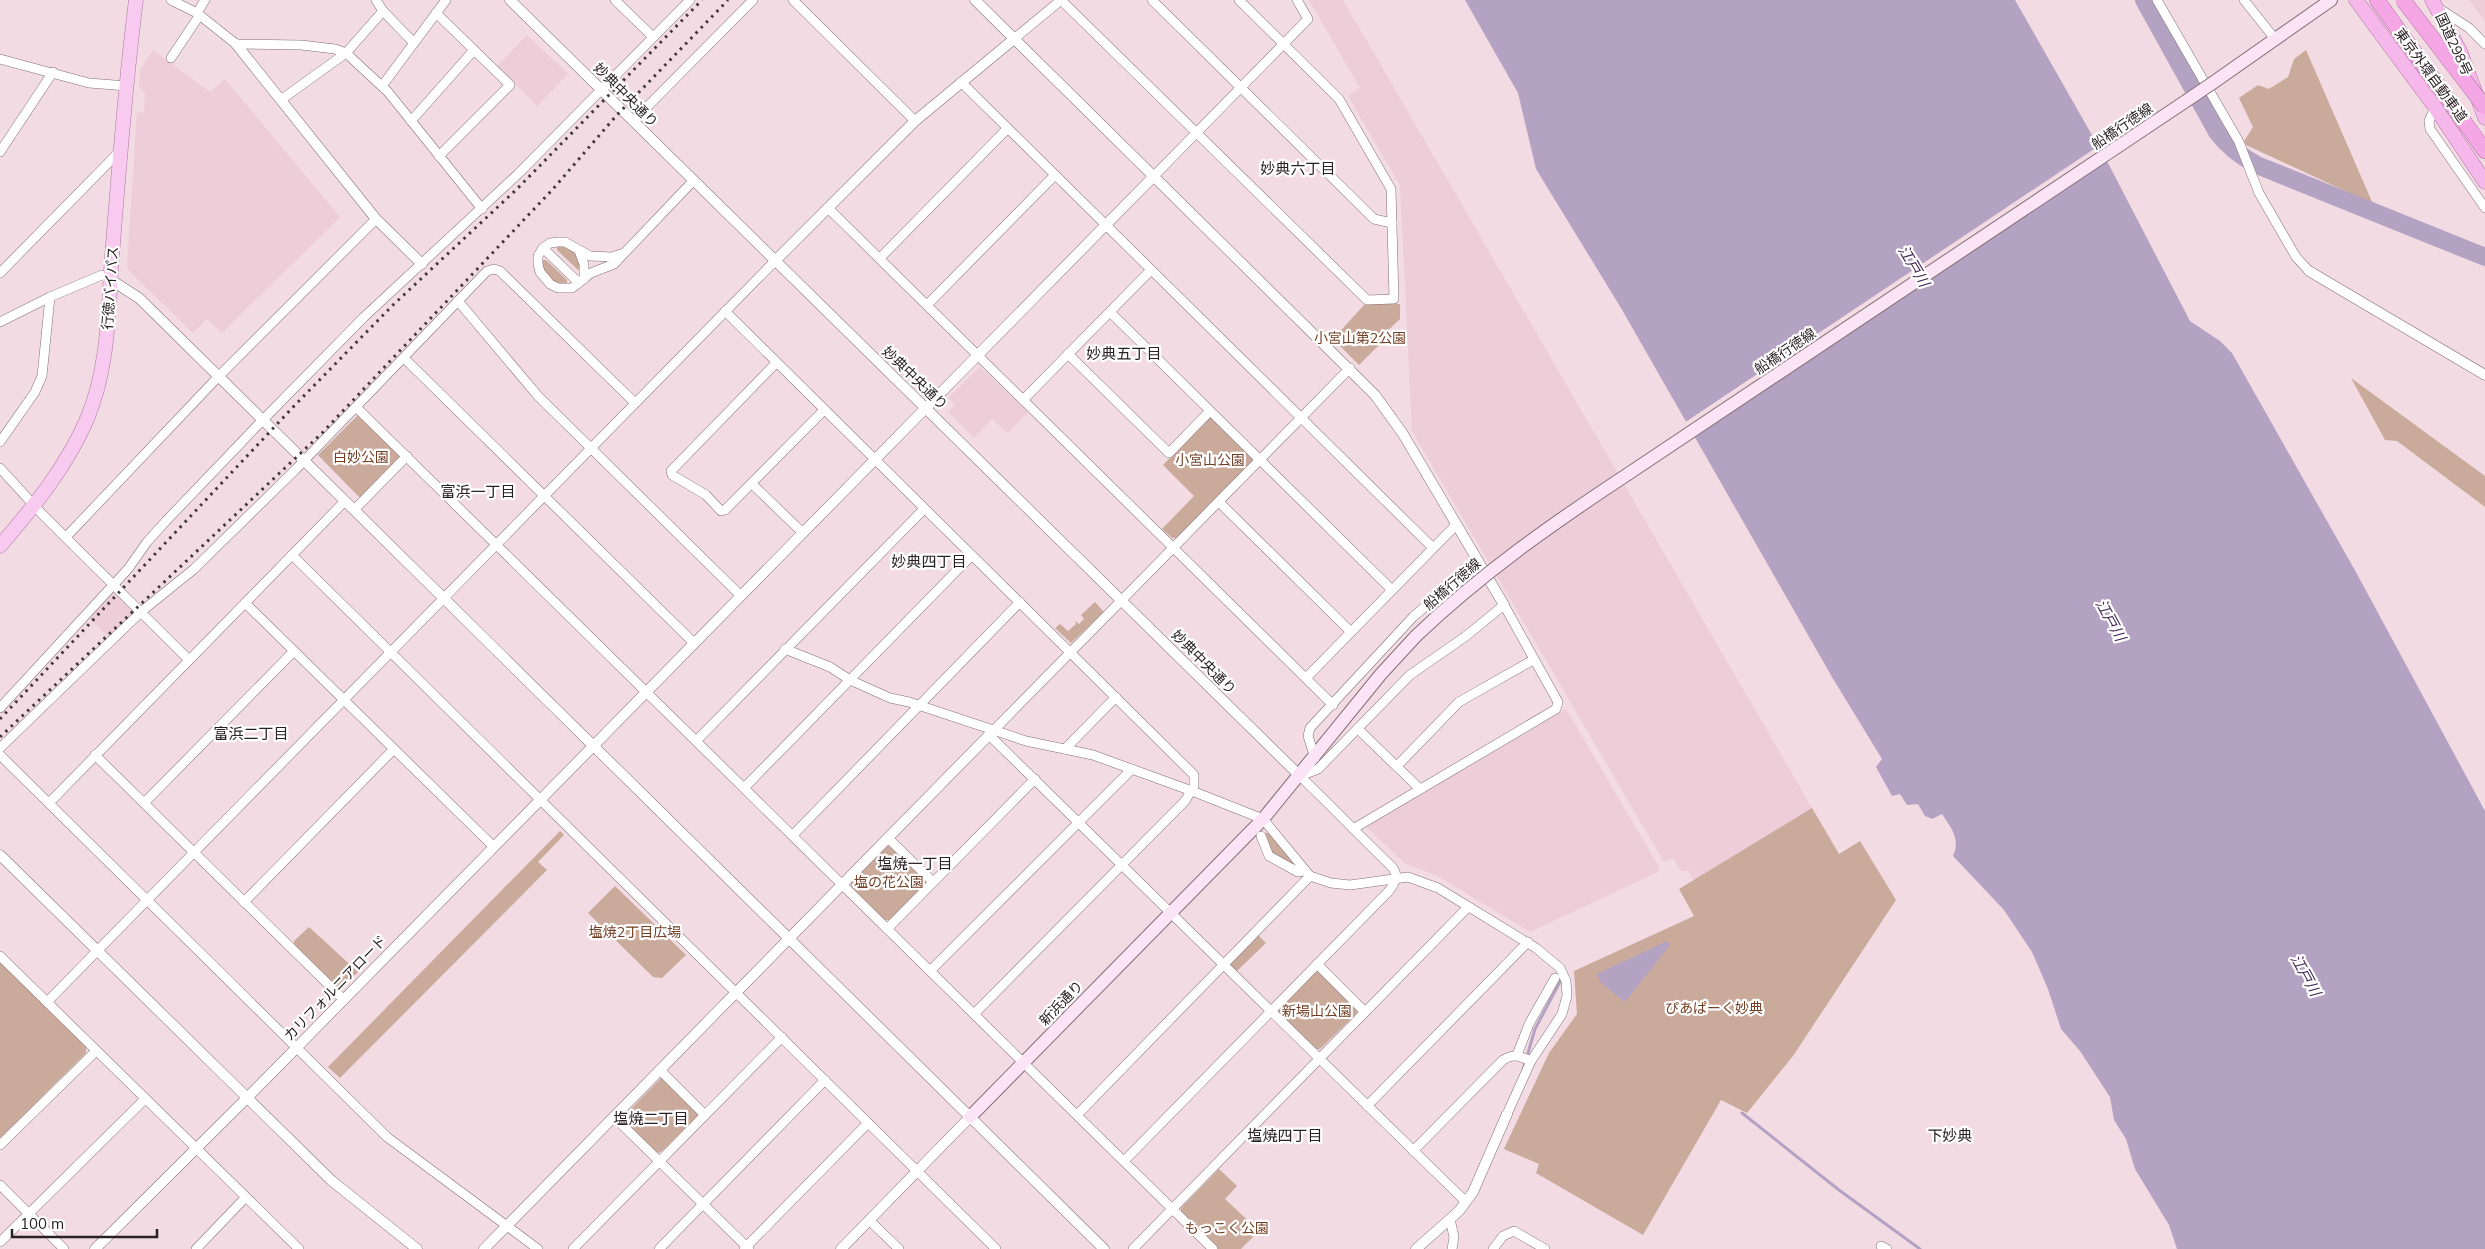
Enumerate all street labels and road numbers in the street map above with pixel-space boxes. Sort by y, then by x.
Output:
street label: 国道298号 [2432,10,2476,78]
street label: 東京外環自動車道 [2391,24,2471,126]
street label: 妙典中央通り [590,59,662,131]
street label: 船橋行徳線 [2088,99,2156,153]
street label: 行徳バイパス [98,246,122,330]
street label: 船橋行徳線 [1751,324,1819,378]
street label: 妙典中央通り [879,342,951,414]
street label: 船橋行徳線 [1420,554,1484,614]
street label: 妙典中央通り [1168,626,1240,698]
street label: カリフォルニアロード [280,931,390,1045]
street label: 新浜通り [1035,977,1087,1029]

